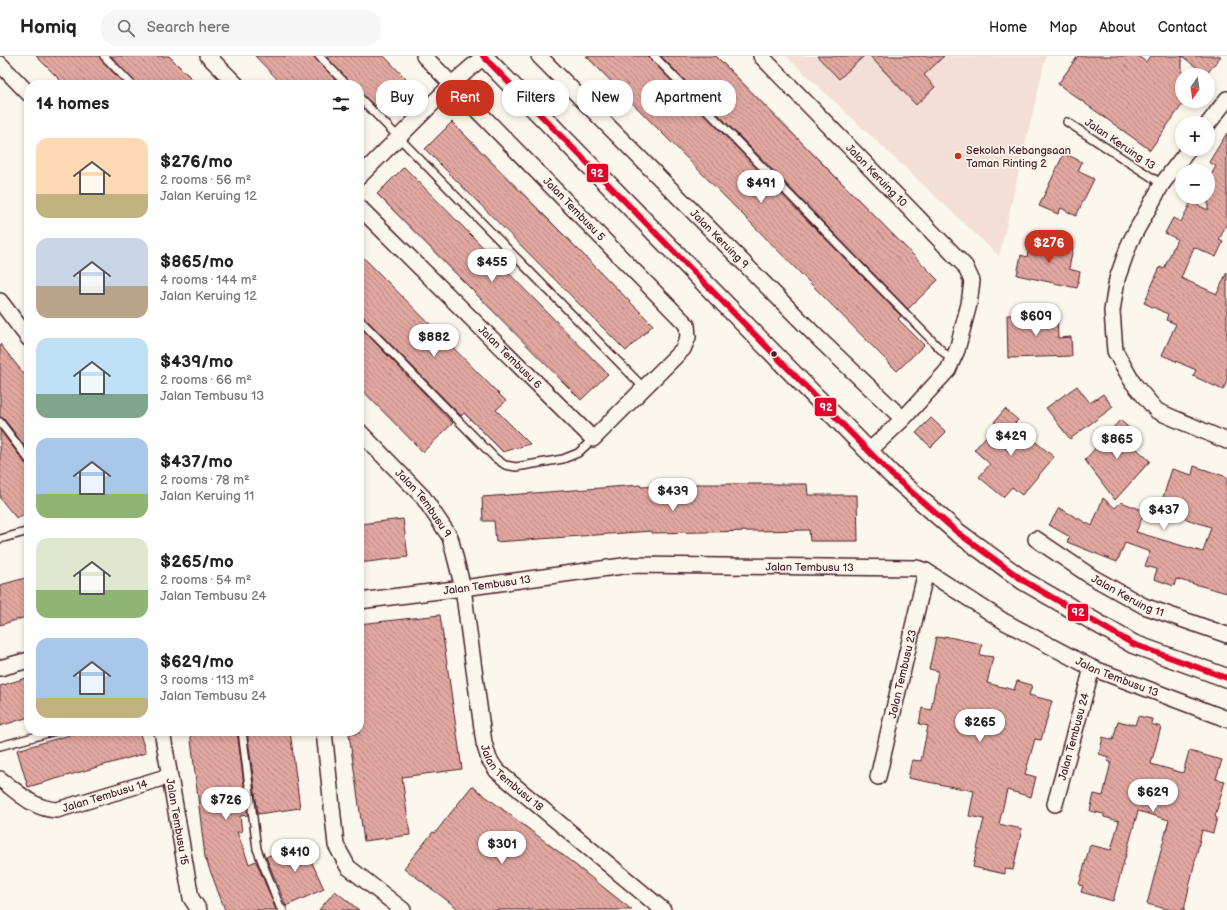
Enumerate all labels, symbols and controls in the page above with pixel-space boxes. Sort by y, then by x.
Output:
search box [101,10,381,46]
text: Homiq [20,16,77,39]
icon: search [115,17,137,39]
text: Search here [147,18,230,37]
text: Home [989,19,1027,36]
text: Map [1049,19,1077,36]
text: About [1099,19,1136,36]
text: Contact [1158,19,1207,36]
north arrow [1175,68,1215,108]
map controls [1175,68,1215,204]
chip: Buy [376,80,428,116]
chip: Rent [436,80,494,116]
chip: Filters [502,80,569,116]
chip: New [577,80,633,116]
chip: Apartment [641,80,736,116]
icon: filters [330,93,352,115]
text: 14 homes [36,94,109,114]
street label: Jalan Keruing 13 [1082,116,1158,173]
button: + [1175,116,1215,156]
street label: Jalan Keruing 10 [843,141,910,209]
place label: Sekolah Kebangsaan Taman Rinting 2 [966,144,1071,170]
marker: Sekolah Kebangsaan Taman Rinting 2 [953,151,963,161]
text: $276/mo [160,152,233,172]
icon: home [68,154,116,202]
line badge: 92 [586,163,609,183]
button: − [1175,164,1215,204]
text: 92 [590,167,604,180]
pin: $491 [737,170,785,204]
text: 2 rooms · 56 m² [160,172,251,188]
street label: Jalan Tembusu 5 [540,174,608,244]
text: $491 [746,175,776,191]
text: Jalan Keruing 12 [160,188,257,204]
street label: Jalan Keruing 9 [688,206,752,271]
pin: $276 [1025,230,1073,264]
text: $276 [1034,235,1064,251]
pin: $455 [468,249,516,283]
text: $865/mo [160,252,234,272]
icon: home [68,254,116,302]
text: $455 [476,254,508,270]
text: 4 rooms · 144 m² [160,272,257,288]
text: Jalan Keruing 12 [160,288,257,304]
pin: $609 [1012,303,1060,337]
text: $609 [1020,308,1052,324]
street label: Jalan Tembusu 6 [476,323,545,391]
pin: $882 [410,324,458,358]
text: $882 [418,329,450,345]
unlabelled marker [769,349,779,359]
text: $439/mo [160,352,233,372]
icon: home [68,354,116,402]
text: 2 rooms · 66 m² [160,372,252,388]
text: Jalan Tembusu 13 [160,388,264,404]
line badge: 92 [814,397,837,417]
text: 92 [819,401,833,414]
pin: $429 [987,423,1035,457]
pin: $865 [1093,426,1141,460]
text: $429 [995,428,1027,444]
text: $865 [1101,431,1133,447]
text: $437/mo [160,452,233,472]
icon: home [68,454,116,502]
street label: Jalan Tembusu 9 [393,466,455,539]
text: 2 rooms · 78 m² [160,472,250,488]
pin: $439 [649,478,697,512]
text: $439 [657,483,689,499]
text: Jalan Keruing 11 [160,488,254,504]
pin: $437 [1140,497,1188,531]
text: $437 [1149,502,1180,518]
text: $265/mo [160,552,234,572]
icon: home [68,554,116,602]
street label: Jalan Tembusu 13 [765,560,854,574]
text: 2 rooms · 54 m² [160,572,251,588]
street label: Jalan Tembusu 13 [442,572,532,597]
street label: Jalan Keruing 11 [1089,572,1166,619]
text: Jalan Tembusu 24 [160,588,267,604]
line badge: 92 [1067,603,1089,622]
text: 92 [1071,606,1085,619]
street label: Jalan Tembusu 23 [885,628,919,719]
text: $629/mo [160,652,234,672]
icon: home [68,654,116,702]
street label: Jalan Tembusu 13 [1074,654,1161,699]
text: 3 rooms · 113 m² [160,672,254,688]
text: Jalan Tembusu 24 [160,688,267,704]
street label: Jalan Tembusu 24 [1055,691,1092,782]
pin: $265 [956,709,1004,743]
text: $265 [964,714,996,730]
street label: Jalan Tembusu 18 [478,743,546,814]
street label: Jalan Tembusu 14 [61,776,149,815]
street label: Jalan Tembusu 15 [164,777,192,866]
pin: $629 [1129,779,1177,813]
text: $629 [1137,784,1169,800]
pin: $726 [202,787,250,821]
text: $726 [210,792,242,808]
pin: $301 [478,831,526,865]
text: $301 [487,836,517,852]
pin: $410 [271,839,319,873]
text: $410 [280,844,310,860]

